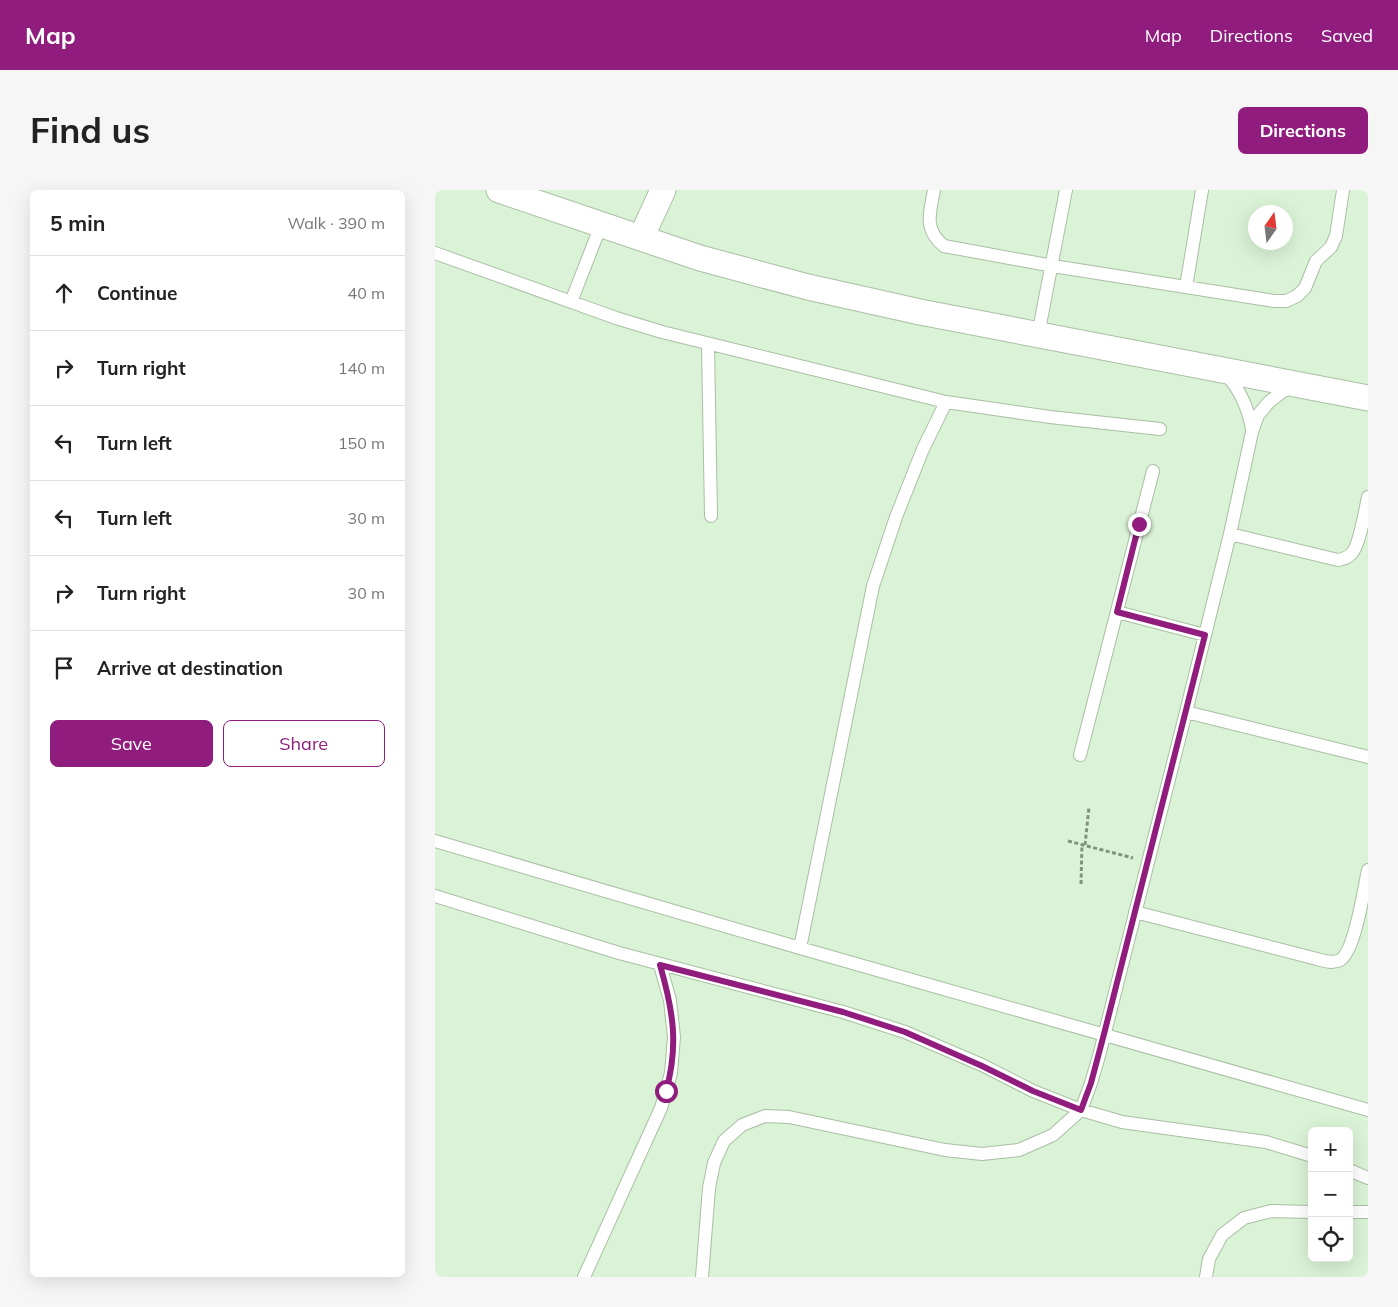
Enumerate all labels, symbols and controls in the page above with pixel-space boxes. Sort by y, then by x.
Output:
text: Map [25,20,76,50]
text: Map [1145,24,1182,47]
text: Directions [1210,24,1293,47]
text: Saved [1321,24,1373,47]
button: Directions [1238,107,1368,154]
text: Find us [30,108,150,152]
north arrow [1248,205,1293,250]
text: 5 min [50,210,105,236]
text: Walk · 390 m [287,213,385,233]
icon: ahead [50,279,78,307]
text: Continue [97,281,177,305]
text: 40 m [348,283,385,303]
icon: right [50,354,78,382]
text: Turn right [97,356,186,380]
text: 140 m [338,358,385,378]
icon: left [50,429,78,457]
text: Turn left [97,431,172,455]
text: 150 m [338,433,385,453]
icon: left [50,504,78,532]
text: Turn left [97,506,172,530]
text: 30 m [348,508,385,528]
route end [1128,513,1151,536]
icon: right [50,579,78,607]
text: Turn right [97,581,186,605]
text: 30 m [348,583,385,603]
icon: arrive [50,654,78,682]
text: Arrive at destination [97,656,283,680]
button: Save [50,720,213,767]
button: Share [223,720,385,767]
route start [655,1080,678,1103]
map controls [1308,1127,1353,1262]
button: + [1308,1127,1353,1172]
button: − [1308,1172,1353,1217]
button: locate [1308,1217,1353,1262]

